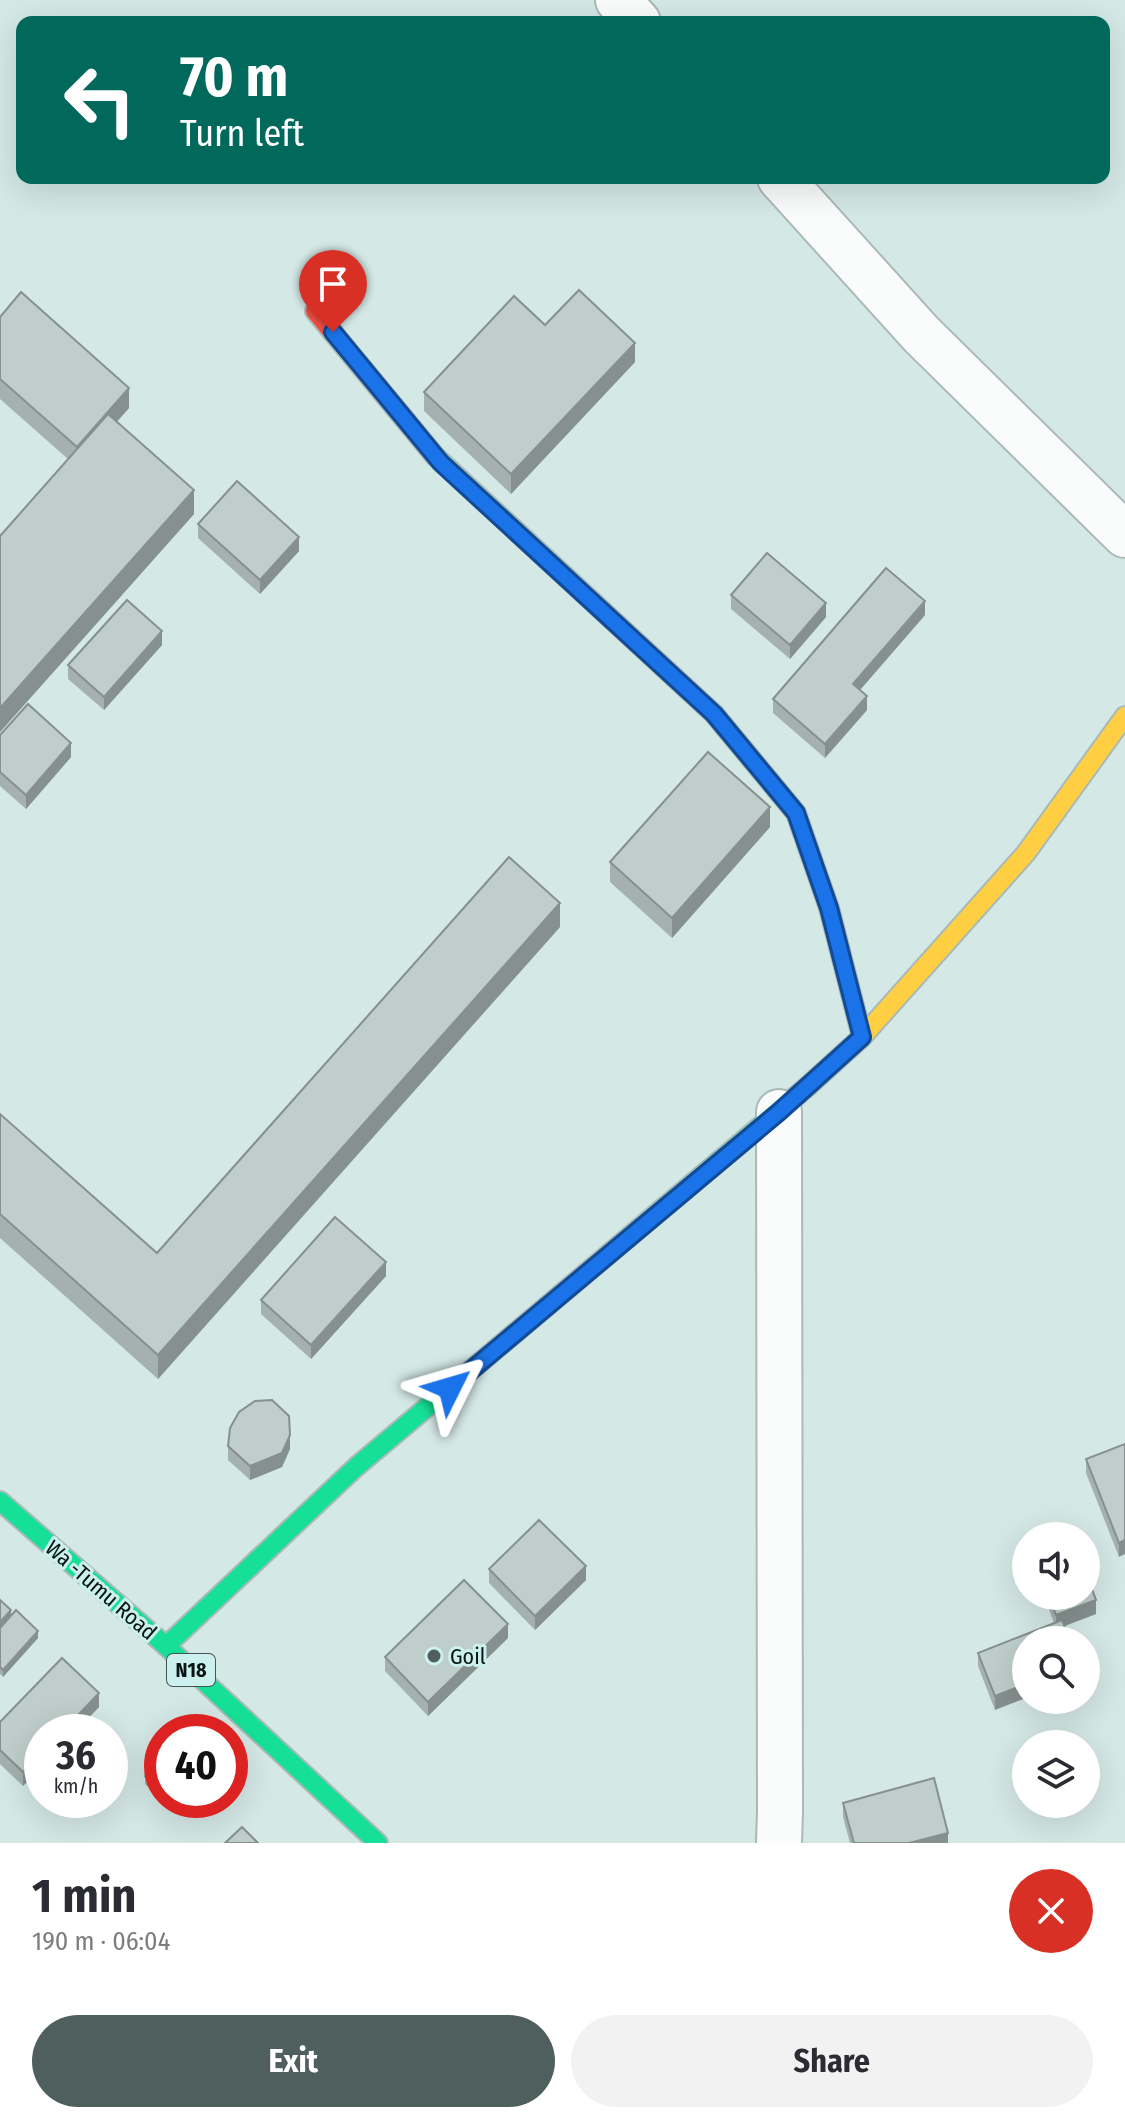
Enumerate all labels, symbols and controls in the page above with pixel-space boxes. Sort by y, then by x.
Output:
text: 70 m [180,44,288,111]
icon: left [48,48,152,152]
text: Turn left [180,112,304,156]
pin [299,250,367,332]
icon: arrive [311,262,355,306]
position arrow [408,1346,492,1430]
map controls [1012,1522,1100,1818]
button: sound [1012,1522,1100,1610]
street label: Wa -Tumu Road [40,1534,162,1646]
button: search [1012,1626,1100,1714]
place label: Goil [450,1643,486,1670]
marker: Goil [425,1647,443,1665]
road number: N18 [167,1654,215,1686]
speed limit sign: 40 [144,1714,248,1818]
button: layers [1012,1730,1100,1818]
text: 36 [56,1732,96,1780]
text: km/h [54,1774,98,1798]
text: 1 min [32,1867,137,1925]
button: close [1009,1869,1093,1953]
text: 190 m · 06:04 [32,1926,170,1957]
button: Exit [32,2015,555,2107]
button: Share [571,2015,1093,2107]

